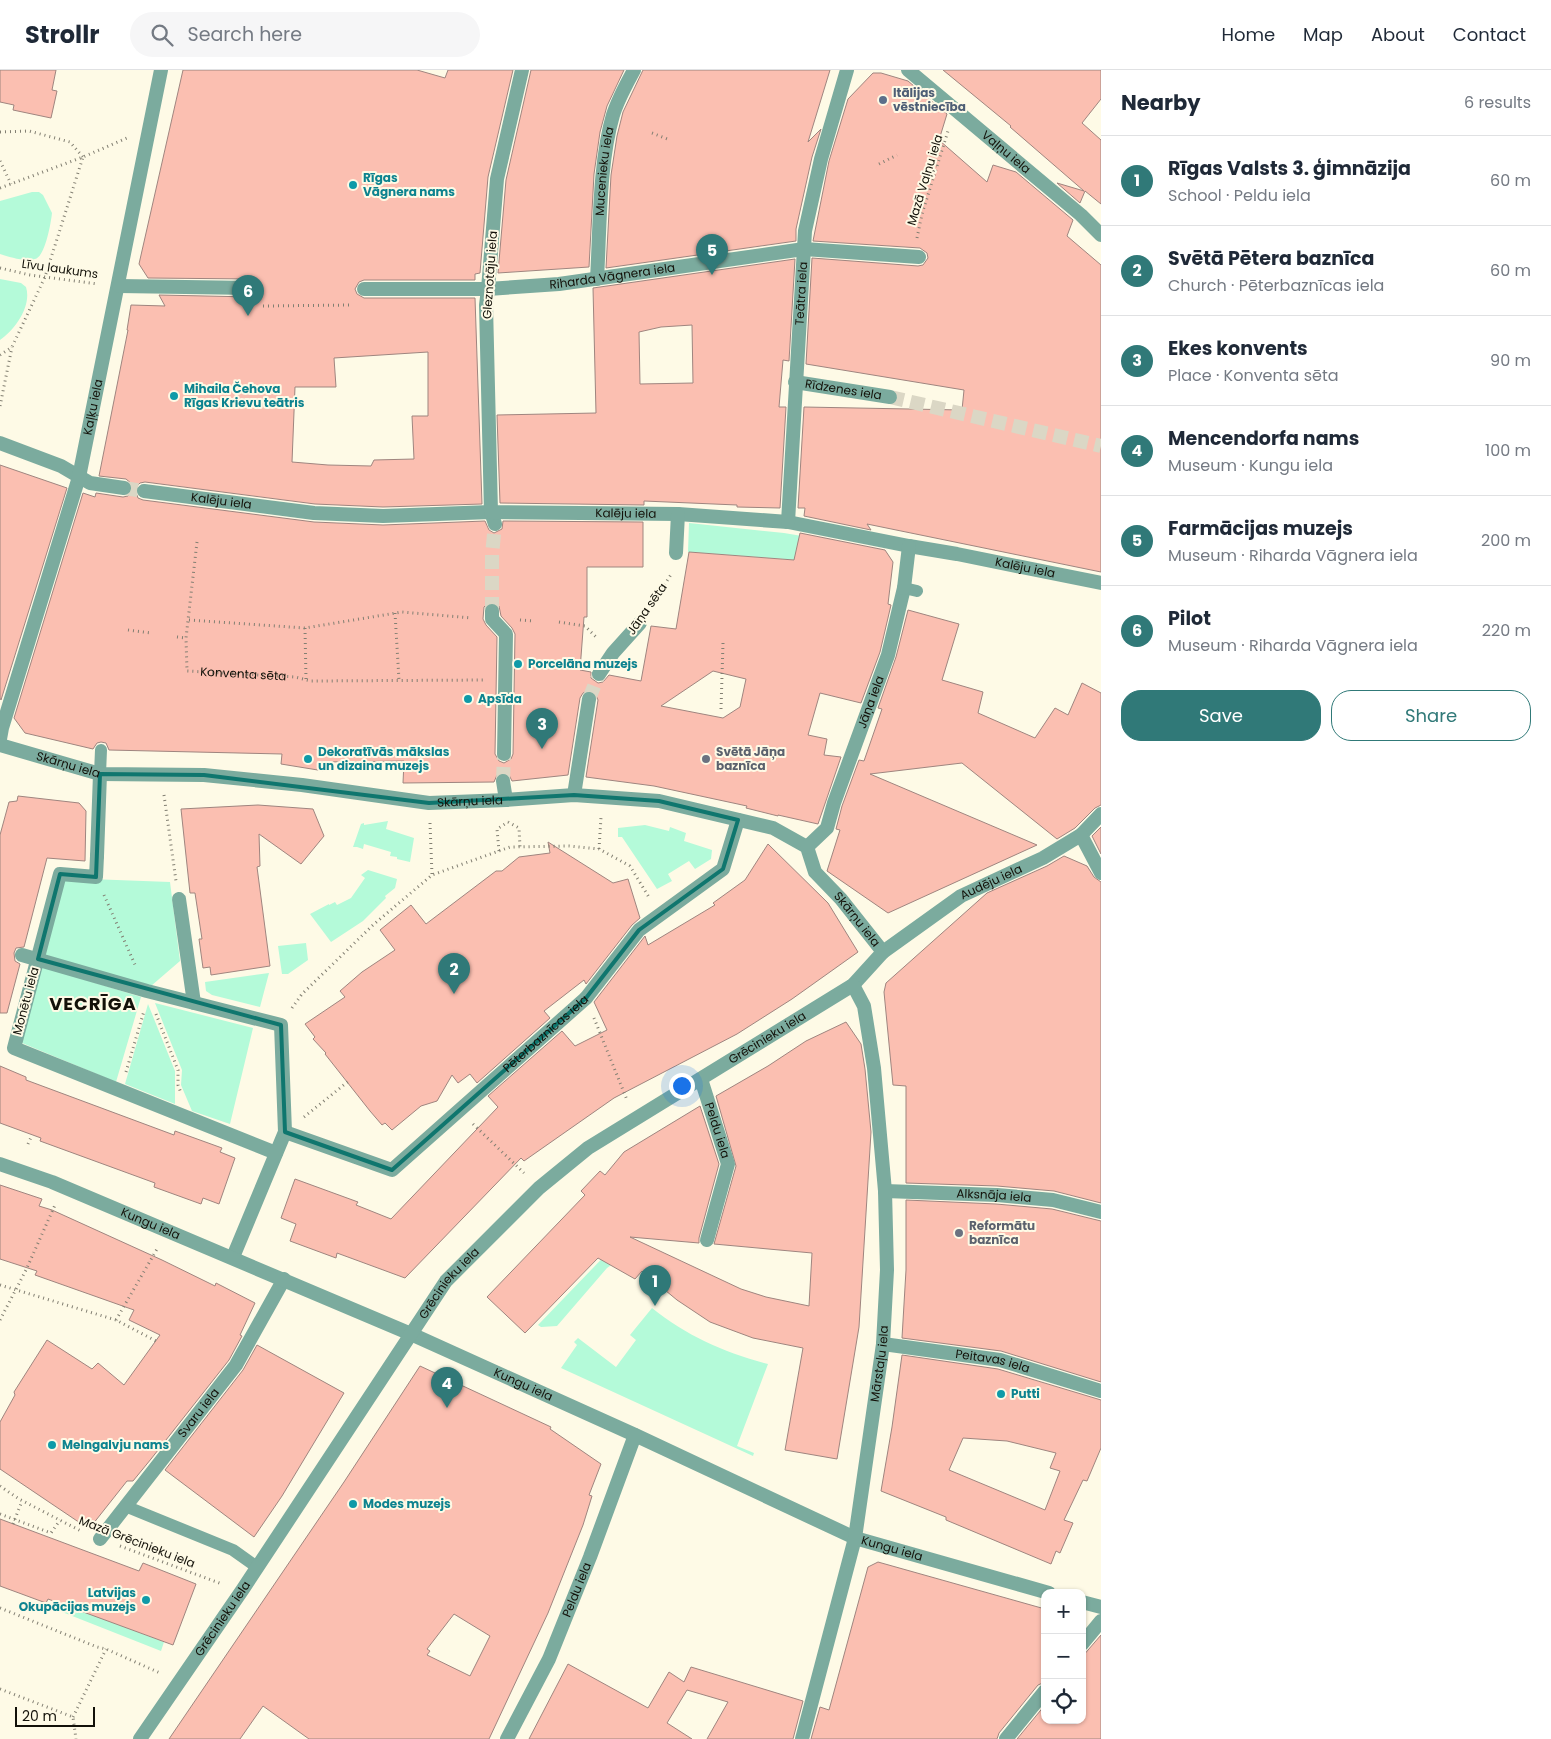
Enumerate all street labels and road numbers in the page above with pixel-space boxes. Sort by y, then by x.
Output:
street label: Mucenieku iela [591,125,618,216]
street label: Vaļņu iela [978,126,1035,177]
street label: Mazā Vaļņu iela [903,132,946,227]
street label: Gleznotāju iela [478,230,501,320]
street label: Līvu laukums [21,255,99,282]
street label: Riharda Vāgnera iela [549,259,676,293]
street label: Teātra iela [791,261,811,326]
street label: Rīdzenes iela [804,375,883,404]
street label: Kaļķu iela [79,377,107,437]
street label: Kalēju iela [190,488,253,513]
street label: Kalēju iela [595,504,656,522]
street label: Kalēju iela [994,553,1057,582]
street label: Jāņa sēta [623,579,671,638]
street label: Konventa sēta [200,663,287,685]
street label: Jāņa iela [853,673,888,731]
street label: Skārņu iela [34,747,102,782]
street label: Skārņu iela [437,791,503,811]
street label: Audēju iela [957,860,1025,903]
street label: Skārņu iela [830,888,885,950]
street label: Monētu iela [8,965,43,1037]
street label: Pēterbaznīcas iela [499,991,592,1076]
street label: Grēcinieku iela [725,1007,809,1068]
street label: Peldu iela [701,1100,735,1160]
street label: Alksnāja iela [956,1185,1032,1206]
street label: Kungu iela [118,1203,183,1243]
street label: Grēcinieku iela [414,1243,483,1322]
street label: Mārstaļu iela [866,1325,892,1403]
street label: Peitavas iela [954,1345,1032,1377]
street label: Kungu iela [491,1363,556,1405]
street label: Svaru iela [173,1384,223,1441]
street label: Mazā Grēcinieku iela [77,1512,198,1572]
street label: Kungu iela [859,1531,925,1565]
street label: Peldu iela [558,1560,595,1620]
street label: Grēcinieku iela [190,1577,254,1660]

